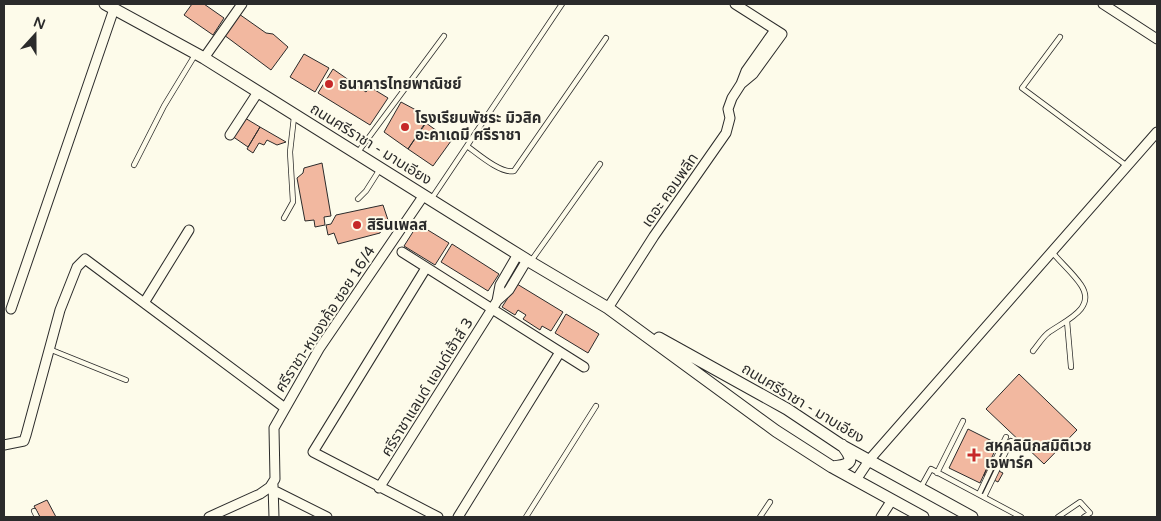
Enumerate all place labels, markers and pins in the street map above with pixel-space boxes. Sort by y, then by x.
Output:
place label: ธนาคารไทยพาณิชย์ [339,75,462,93]
marker: ธนาคารไทยพาณิชย์ [323,78,335,90]
place label: โรงเรียนพัชระ มิวสิค อะคาเดมี ศรีราชา [415,109,541,144]
marker: โรงเรียนพัชระ มิวสิค อะคาเดมี ศรีราชา [399,121,411,133]
place label: สิรินเพลส [367,216,427,234]
marker: สิรินเพลส [351,219,363,231]
place label: สหคลินิกสมิติเวช เจพาร์ค [985,437,1091,472]
marker: สหคลินิกสมิติเวช เจพาร์ค [967,448,981,462]

